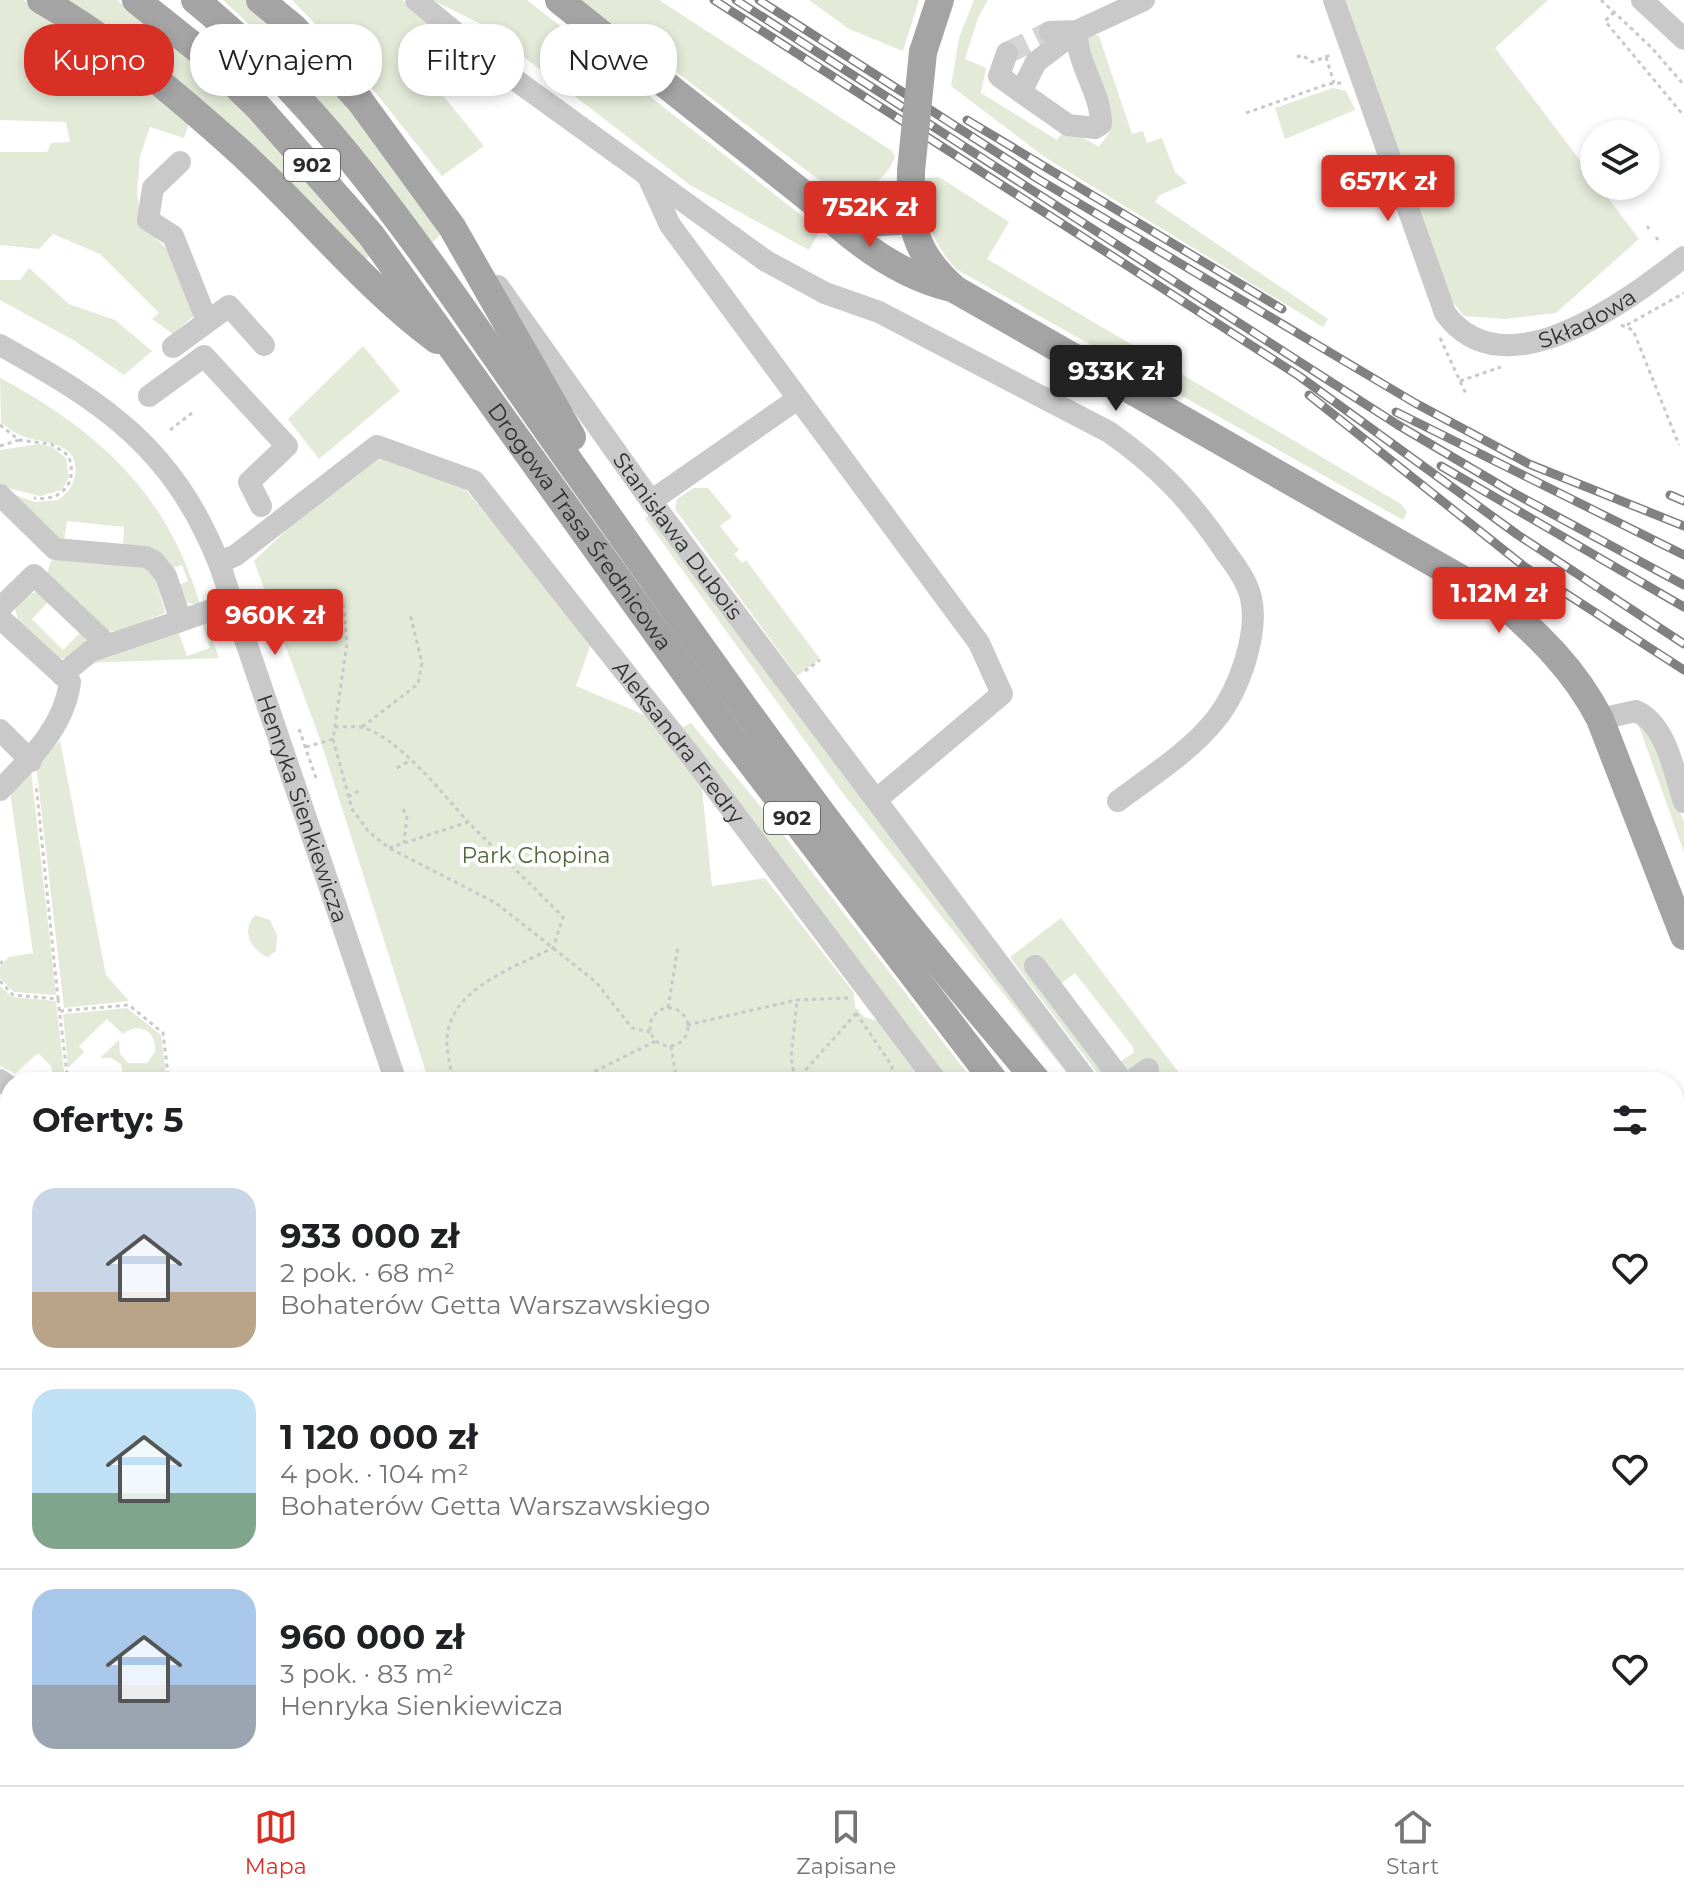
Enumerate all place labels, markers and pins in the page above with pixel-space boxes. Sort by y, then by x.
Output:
pin: 657K zł [1314,155,1462,223]
pin: 752K zł [796,181,944,249]
pin: 933K zł [1042,345,1190,413]
pin: 1.12M zł [1416,567,1582,635]
pin: 960K zł [201,589,349,657]

